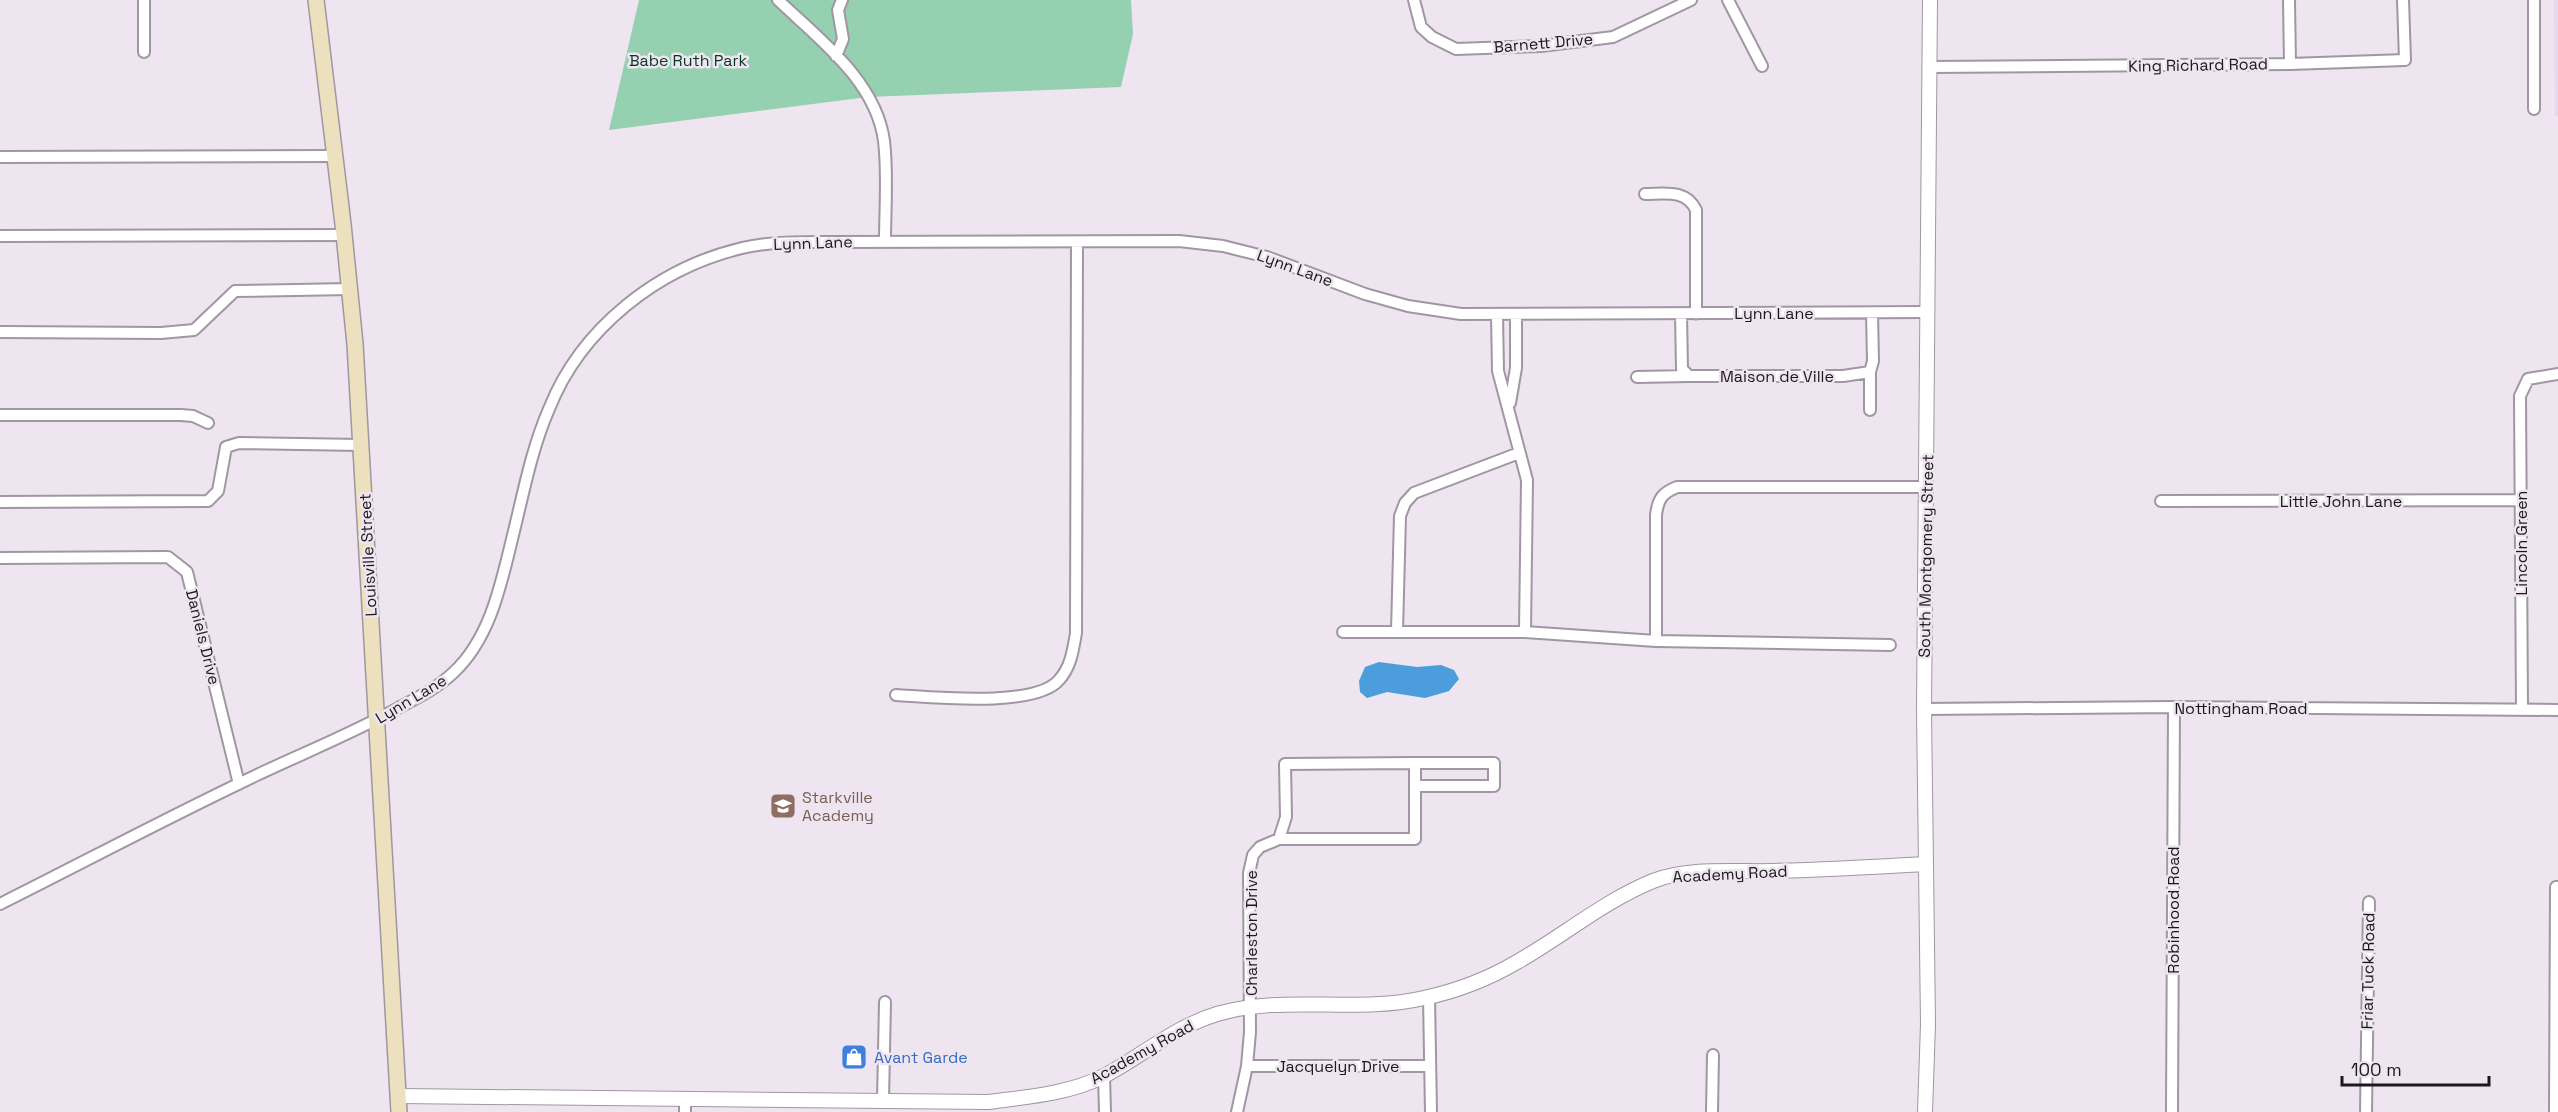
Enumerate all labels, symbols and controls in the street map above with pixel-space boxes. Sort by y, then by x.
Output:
street label: Barnett Drive [1492,28,1594,58]
park label: Babe Ruth Park [629,50,747,71]
street label: King Richard Road [2128,53,2268,77]
street label: Lynn Lane [773,231,853,255]
street label: Lynn Lane [1254,245,1336,291]
street label: Lynn Lane [1734,303,1814,324]
street label: Maison de Ville [1720,366,1834,387]
street label: South Montgomery Street [1914,454,1938,658]
street label: Little John Lane [2280,491,2402,512]
street label: Lincoln Green [2511,491,2532,595]
street label: Louisville Street [354,493,382,617]
street label: Daniels Drive [181,587,225,687]
street label: Lynn Lane [372,670,450,728]
street label: Nottingham Road [2174,698,2308,719]
place label: Starkville Academy [802,787,874,826]
school or university icon: Starkville Academy [768,791,798,821]
street label: Robinhood Road [2163,846,2184,974]
street label: Academy Road [1672,860,1788,888]
street label: Charleston Drive [1241,870,1262,996]
street label: Friar Tuck Road [2356,912,2380,1030]
street label: Academy Road [1087,1015,1197,1089]
shop icon: Avant Garde [839,1042,869,1072]
place label: Avant Garde [874,1047,968,1068]
scale bar [2342,1049,2489,1087]
street label: Jacquelyn Drive [1276,1056,1400,1077]
text: 100 m [2351,1058,2402,1081]

